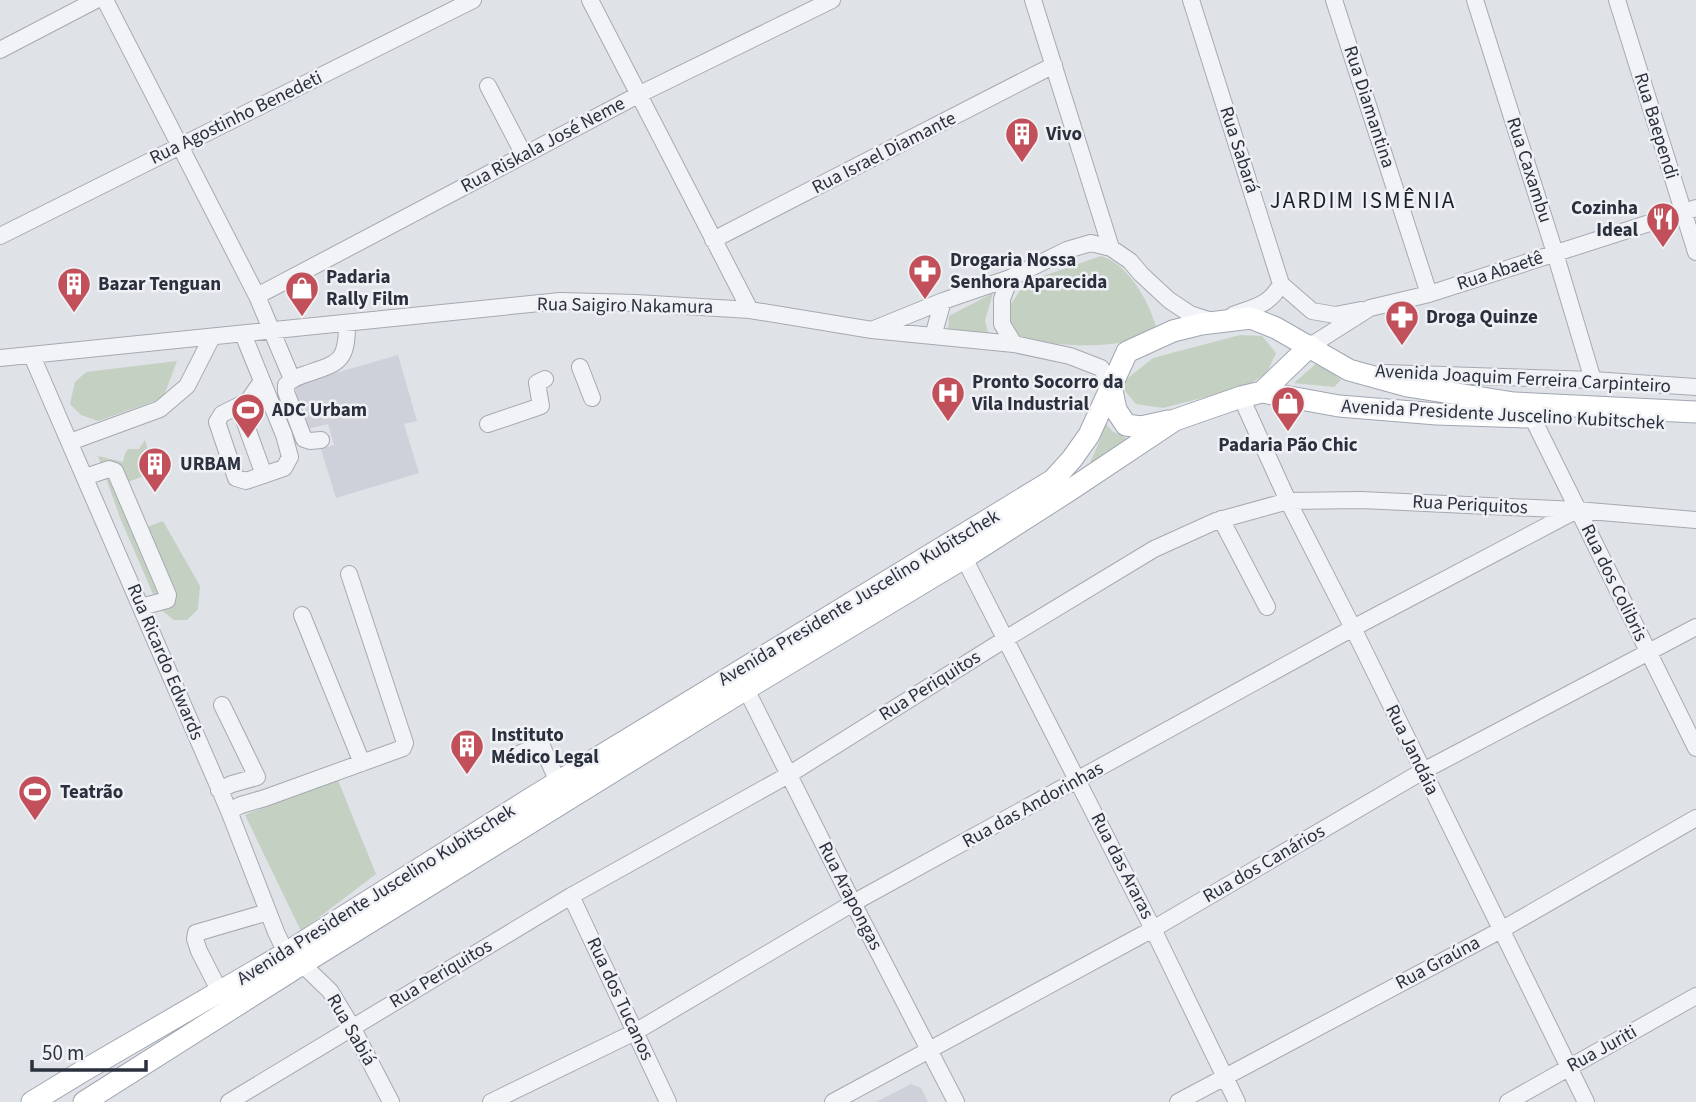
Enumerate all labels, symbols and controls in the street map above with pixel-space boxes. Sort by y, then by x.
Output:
street label: Rua Diamantina [1336,42,1402,172]
street label: Rua Agostinho Benedeti [145,64,327,172]
street label: Rua Baependi [1627,69,1685,183]
street label: Rua Riskala José Neme [456,90,630,200]
street label: Rua Sabará [1212,103,1266,197]
street label: Rua Israel Diamante [807,105,961,201]
street label: Rua Caxambu [1499,114,1559,226]
building icon: Vivo [1003,115,1041,164]
place label: Vivo [1045,121,1082,148]
district label: JARDIM ISMÊNIA [1270,184,1456,217]
place label: Cozinha Ideal [1571,195,1639,244]
restaurant icon: Cozinha Ideal [1644,200,1682,249]
street label: Rua Abaetê [1453,244,1547,298]
place label: Drogaria Nossa Senhora Aparecida [950,247,1107,296]
pharmacy icon: Drogaria Nossa Senhora Aparecida [906,252,944,301]
place label: Padaria Rally Film [326,264,409,313]
building icon: Bazar Tenguan [55,265,93,314]
shop icon: Padaria Rally Film [283,269,321,318]
place label: Bazar Tenguan [98,271,221,298]
street label: Rua Saigiro Nakamura [537,291,713,321]
pharmacy icon: Droga Quinze [1383,298,1421,347]
place label: Droga Quinze [1426,304,1538,331]
street label: Avenida Joaquim Ferreira Carpinteiro [1375,358,1671,400]
place label: Pronto Socorro da Vila Industrial [971,369,1124,418]
hospital icon: Pronto Socorro da Vila Industrial [929,374,967,423]
shop icon: Padaria Pão Chic [1269,384,1307,433]
sports icon: ADC Urbam [229,391,267,440]
street label: Avenida Presidente Juscelino Kubitschek [1341,393,1666,437]
place label: ADC Urbam [271,397,367,424]
place label: Padaria Pão Chic [1218,432,1358,459]
building icon: URBAM [136,445,174,494]
place label: URBAM [180,451,241,478]
street label: Rua Periquitos [1412,488,1528,522]
street label: Avenida Presidente Juscelino Kubitschek [713,503,1005,693]
street label: Rua dos Colibris [1574,520,1654,646]
street label: Rua Ricardo Edwards [120,580,210,744]
street label: Rua Periquitos [874,644,986,728]
street label: Rua Jandáia [1378,700,1446,800]
place label: Instituto Médico Legal [491,722,599,771]
building icon: Instituto Médico Legal [448,727,486,776]
street label: Rua das Andorinhas [958,755,1108,855]
sports icon: Teatrão [16,773,54,822]
place label: Teatrão [60,779,123,806]
street label: Avenida Presidente Juscelino Kubitschek [232,797,521,992]
street label: Rua das Araras [1084,808,1160,924]
street label: Rua dos Canários [1198,818,1330,910]
street label: Rua Arapongas [811,837,889,955]
street label: Rua Graúna [1391,929,1485,997]
street label: Rua Periquitos [385,933,497,1015]
street label: Rua dos Tucanos [580,933,660,1065]
street label: Rua Sabiá [320,989,382,1071]
street label: Rua Juriti [1562,1019,1642,1079]
scale bar [32,1028,145,1072]
text: 50 m [42,1038,84,1068]

